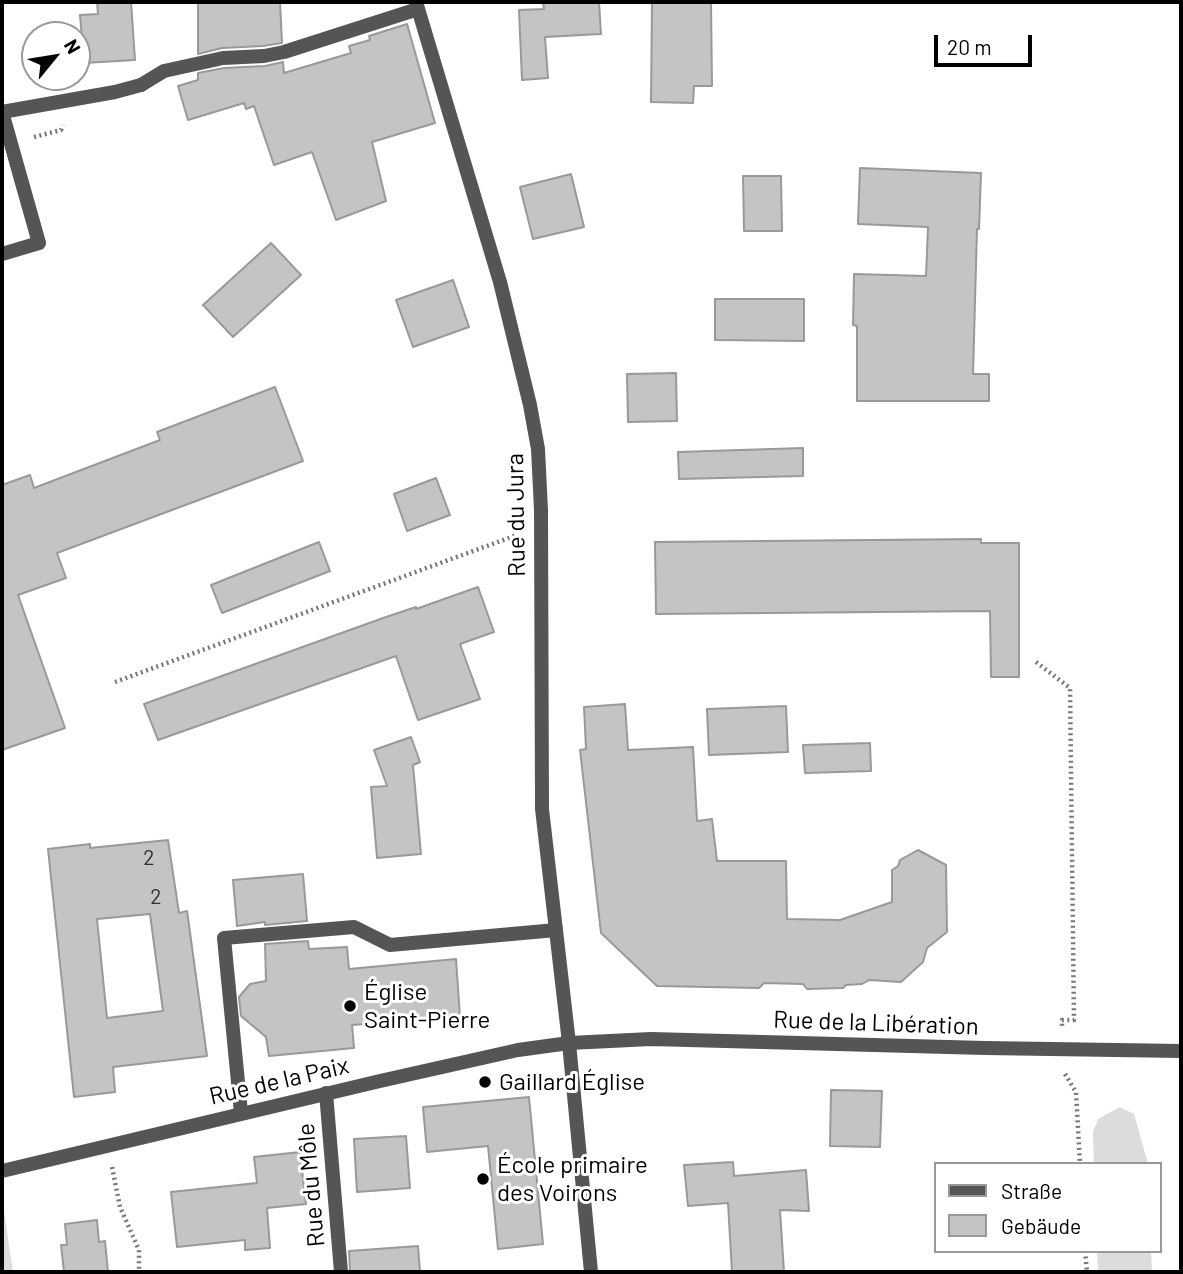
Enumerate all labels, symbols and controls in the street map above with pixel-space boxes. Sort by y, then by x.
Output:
north arrow [21,21,91,91]
scale bar [938,21,1036,65]
text: 20 m [947,34,992,59]
text: N [60,35,86,57]
street label: Rue du Jura [501,453,531,577]
house number: 2 [143,845,155,871]
house number: 2 [150,884,162,910]
place label: Église Saint-Pierre [364,978,490,1034]
marker: Église Saint-Pierre [342,998,358,1014]
street label: Rue de la Libération [773,1005,979,1041]
street label: Rue de la Paix [206,1051,352,1111]
place label: Gaillard Église [499,1068,645,1096]
marker: Gaillard Église [477,1074,493,1090]
street label: Rue du Môle [291,1122,331,1248]
place label: École primaire des Voirons [497,1151,648,1207]
legend [934,1162,1162,1253]
marker: École primaire des Voirons [475,1171,491,1187]
text: Straße [1001,1178,1062,1203]
text: Gebäude [1001,1213,1081,1238]

